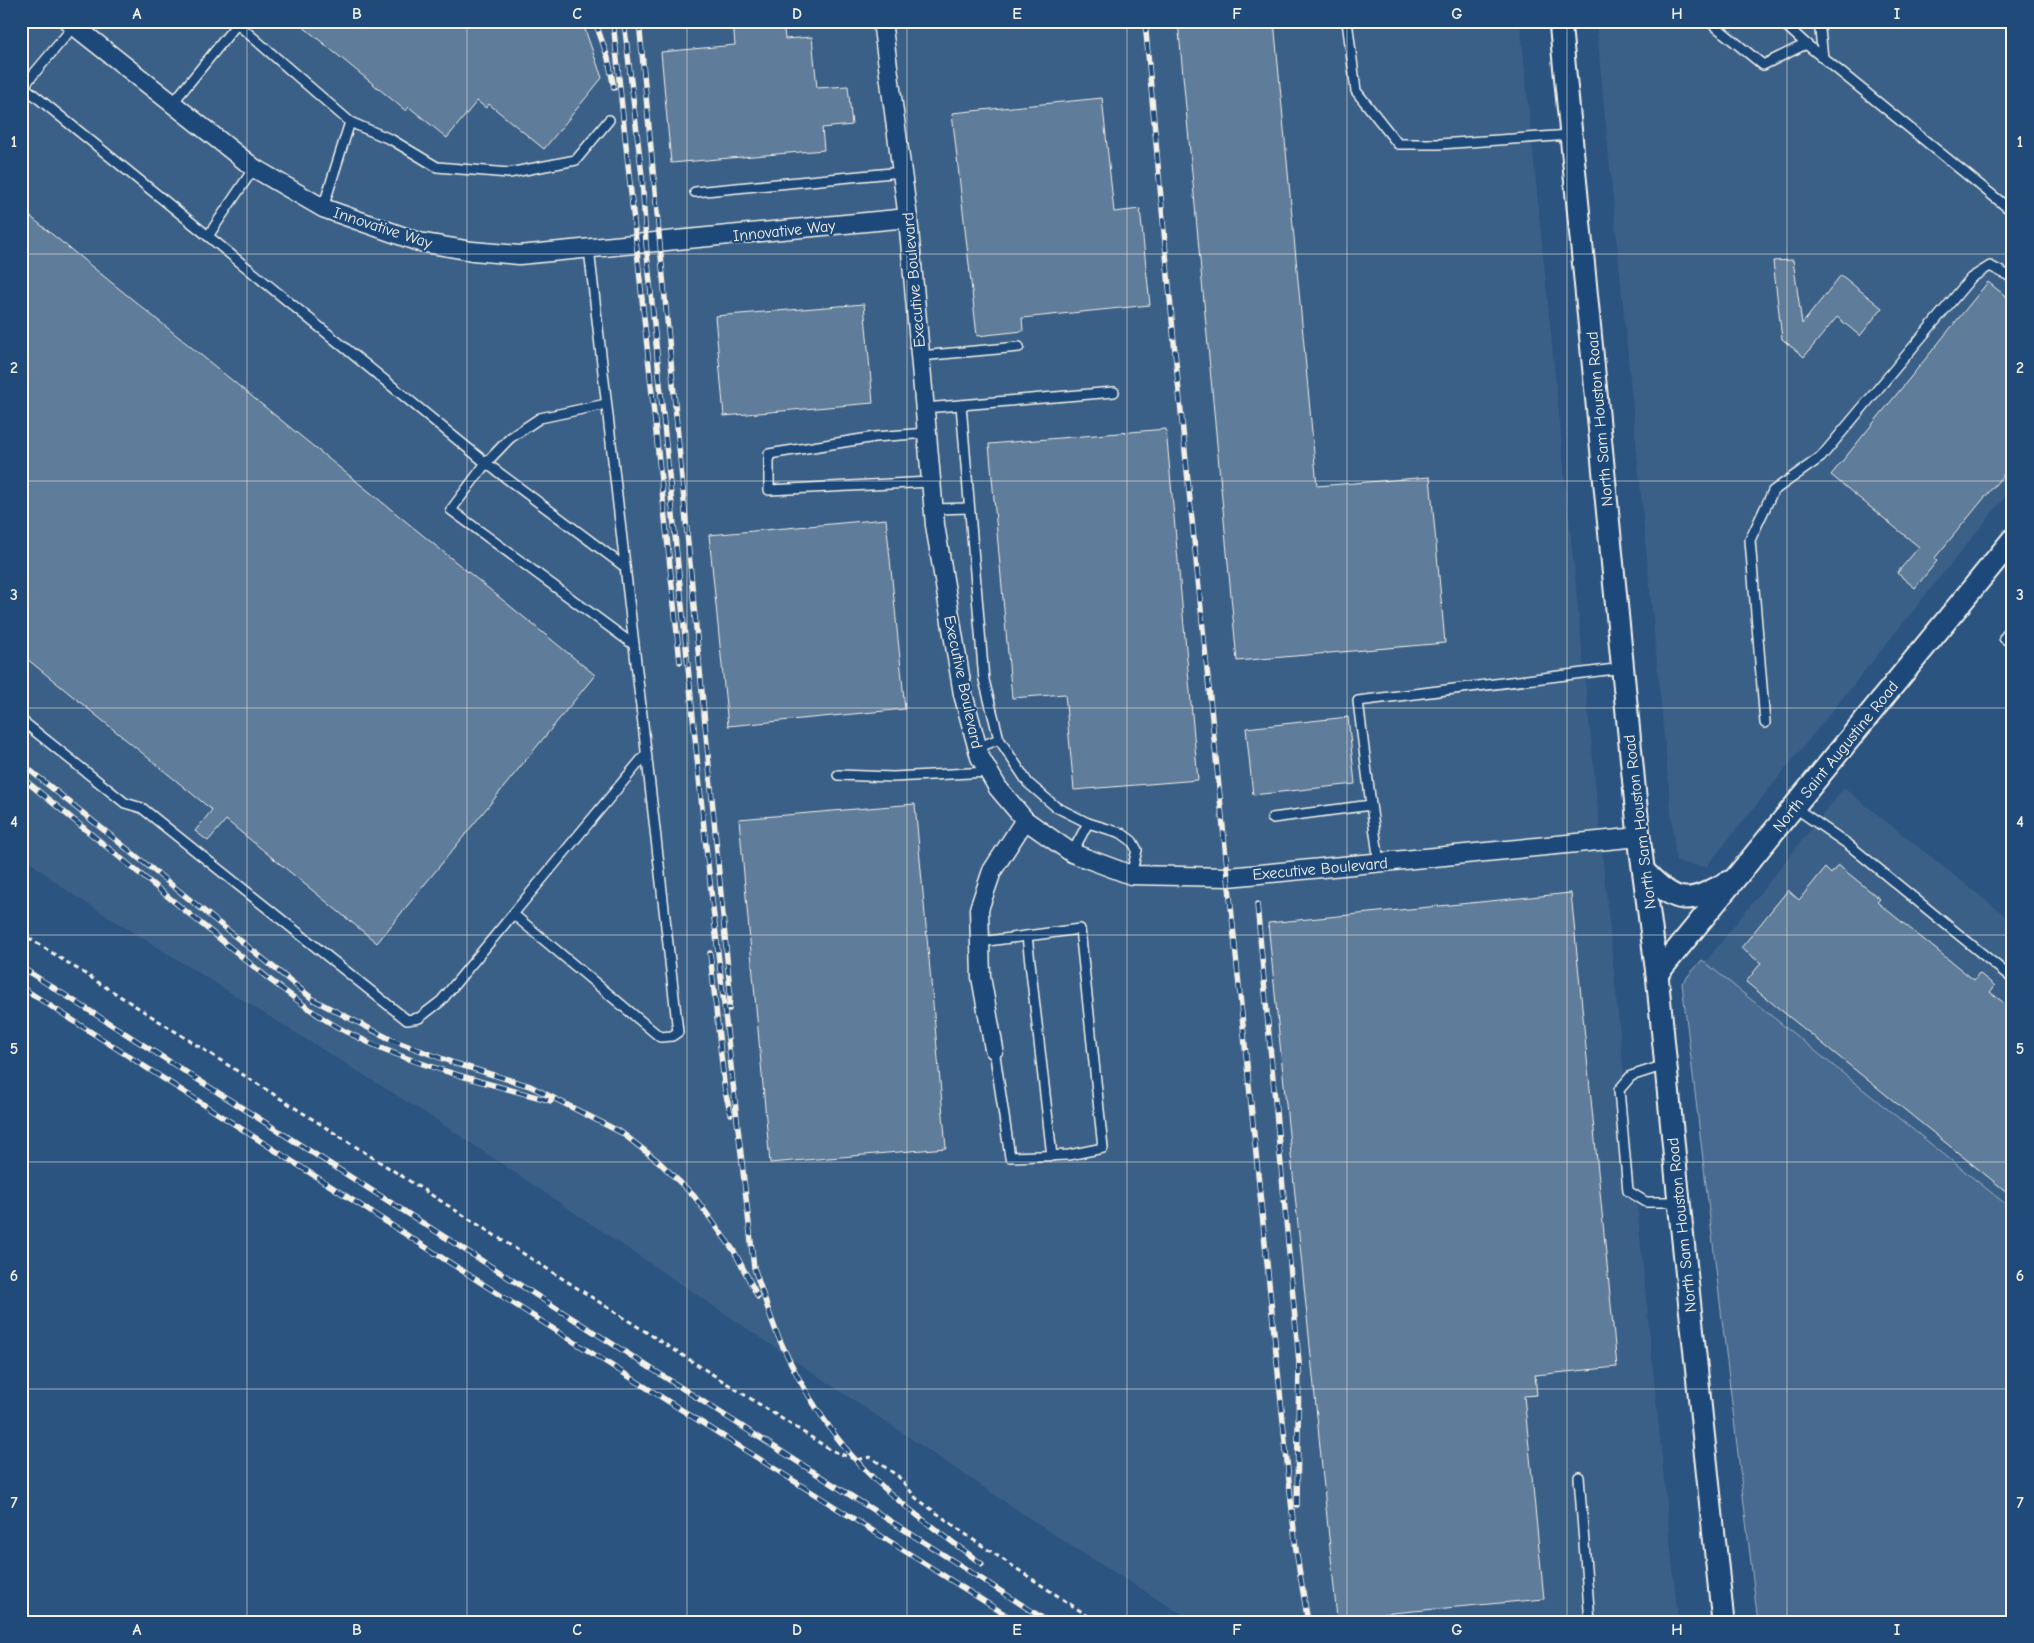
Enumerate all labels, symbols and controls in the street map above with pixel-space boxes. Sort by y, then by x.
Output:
text: A [133,5,142,23]
text: B [352,5,362,23]
text: C [572,5,582,23]
text: D [792,5,802,23]
text: E [1012,5,1022,23]
text: F [1232,5,1242,23]
text: G [1451,5,1463,23]
text: H [1671,5,1683,23]
text: I [1894,5,1900,23]
text: 1 [11,133,17,151]
text: 1 [2017,133,2023,151]
street label: Innovative Way [331,203,435,253]
street label: Executive Boulevard [899,211,929,348]
street label: Innovative Way [732,217,837,245]
street label: North Sam Houston Road [1583,331,1617,507]
text: 2 [10,359,18,377]
text: 2 [2016,359,2024,377]
text: 3 [10,586,18,604]
text: 3 [2016,586,2024,604]
street label: Executive Boulevard [940,614,986,750]
street label: North Saint Augustine Road [1769,677,1902,836]
street label: North Sam Houston Road [1620,734,1660,910]
text: 4 [10,813,18,831]
text: 4 [2016,813,2024,831]
street label: Executive Boulevard [1252,854,1389,884]
text: 5 [10,1040,18,1058]
text: 5 [2016,1040,2024,1058]
street label: North Sam Houston Road [1664,1137,1700,1313]
text: 6 [10,1267,18,1285]
text: 6 [2016,1267,2024,1285]
text: 7 [10,1494,18,1512]
text: 7 [2016,1494,2024,1512]
text: A [133,1621,142,1639]
text: B [352,1621,362,1639]
text: C [572,1621,582,1639]
text: D [792,1621,802,1639]
text: E [1012,1621,1022,1639]
text: F [1232,1621,1242,1639]
text: G [1451,1621,1463,1639]
text: H [1671,1621,1683,1639]
text: I [1894,1621,1900,1639]

